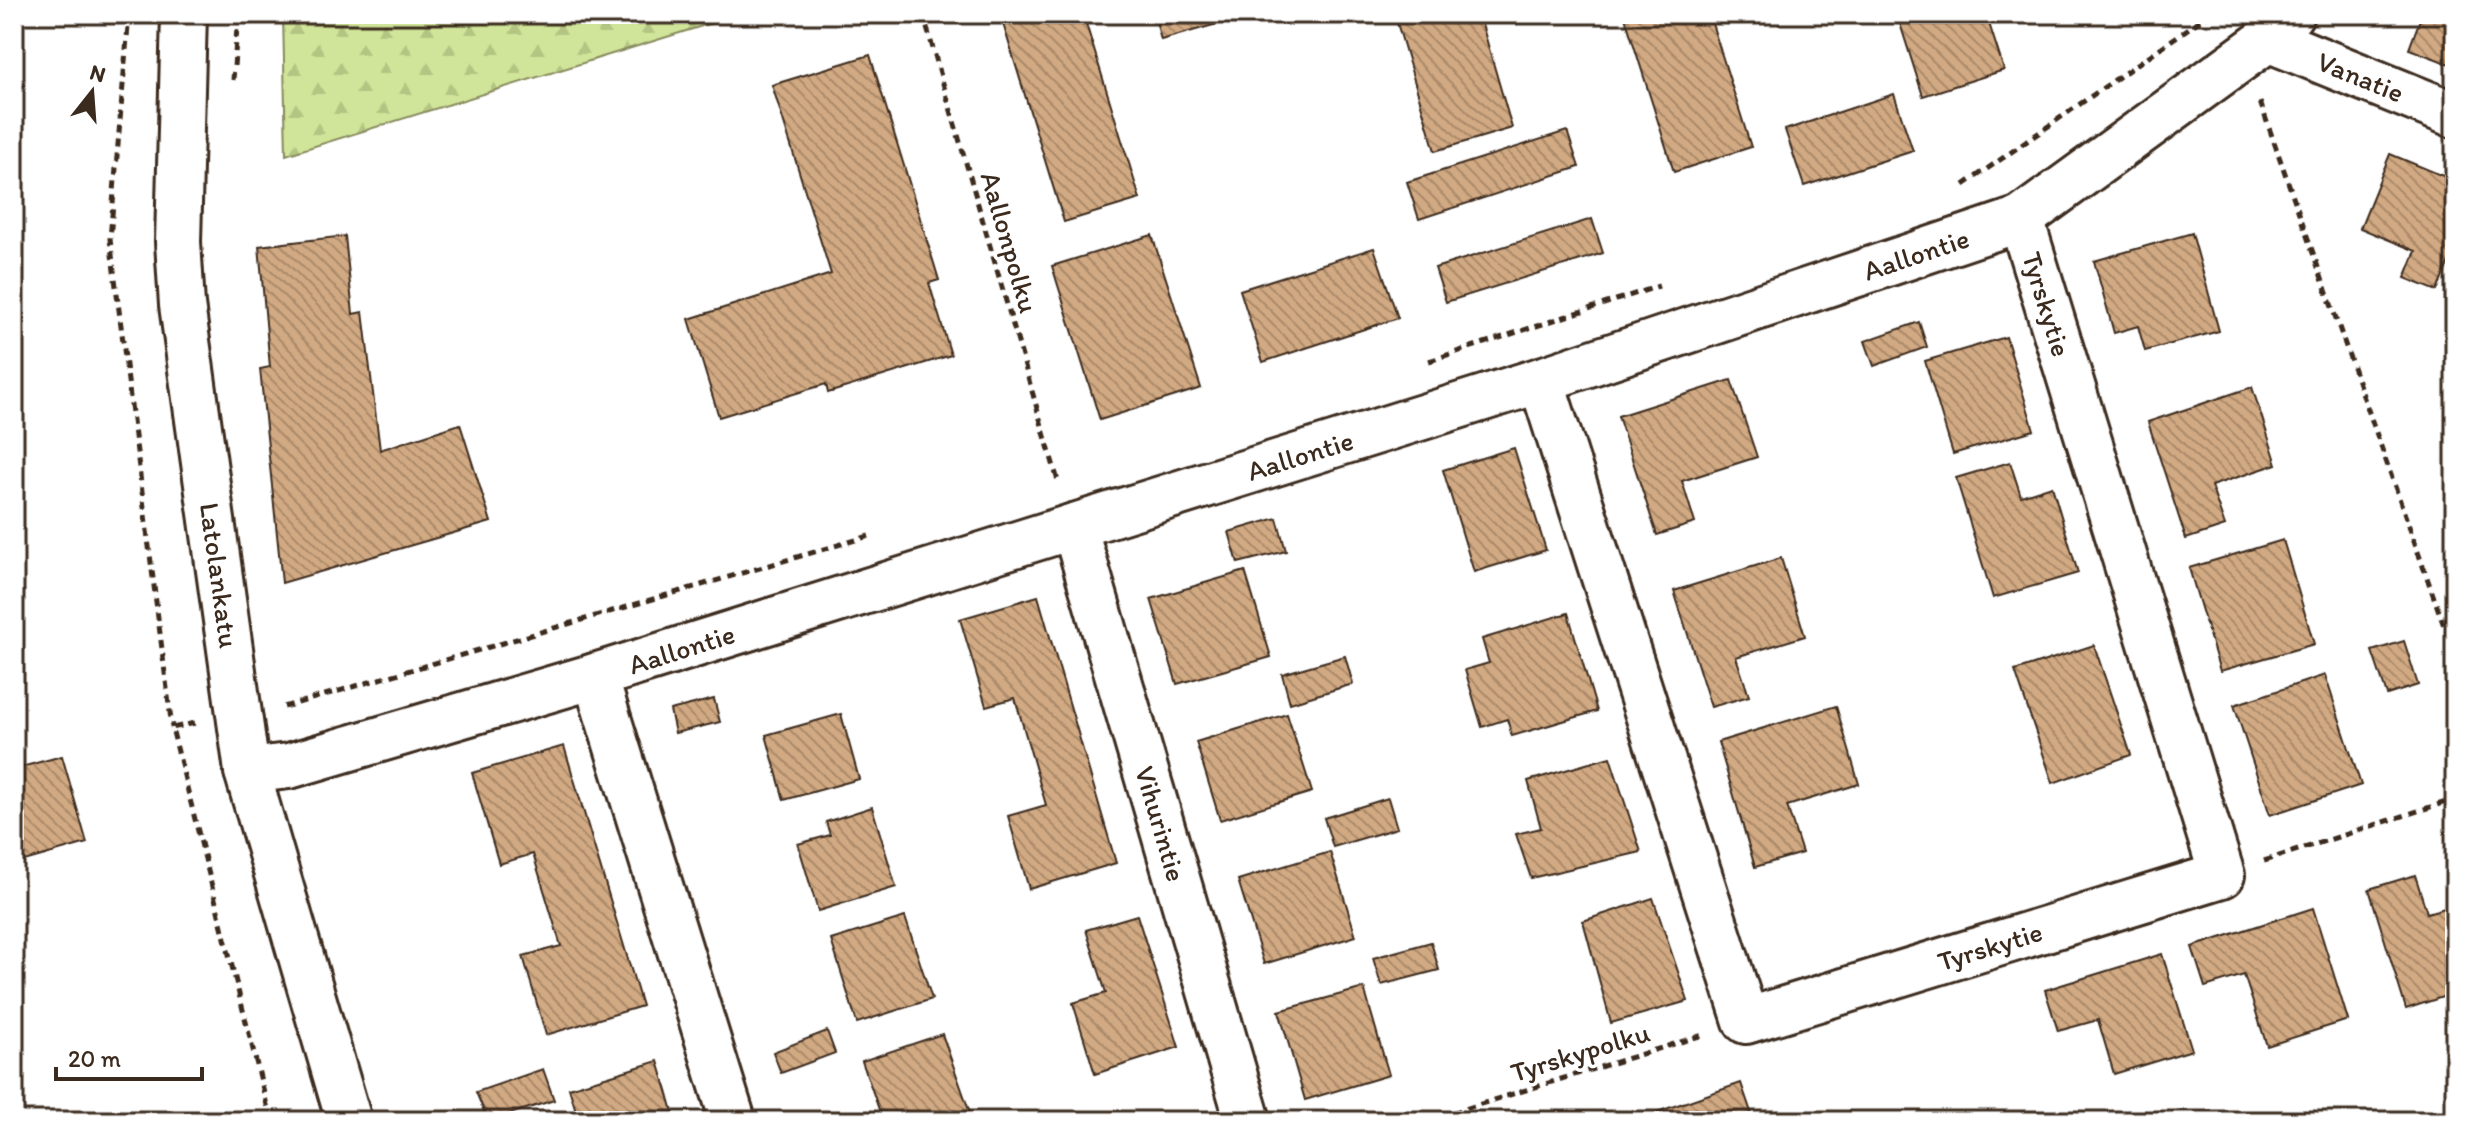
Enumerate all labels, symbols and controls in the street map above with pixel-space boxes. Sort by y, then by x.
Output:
street label: Vanatie [2312,44,2409,109]
north arrow [52,52,132,132]
text: N [87,58,109,88]
street label: Aallonpolku [974,167,1046,317]
street label: Aallontie [1859,221,1973,288]
street label: Tyrskytie [2015,247,2079,361]
street label: Aallontie [1243,423,1357,488]
street label: Latolankatu [193,500,247,650]
street label: Aallontie [624,616,739,681]
street label: Vihurintie [1128,762,1194,885]
street label: Tyrskytie [1933,914,2046,978]
street label: Tyrskypolku [1506,1015,1654,1089]
scale bar [56,1031,202,1081]
text: 20 m [68,1044,121,1073]

